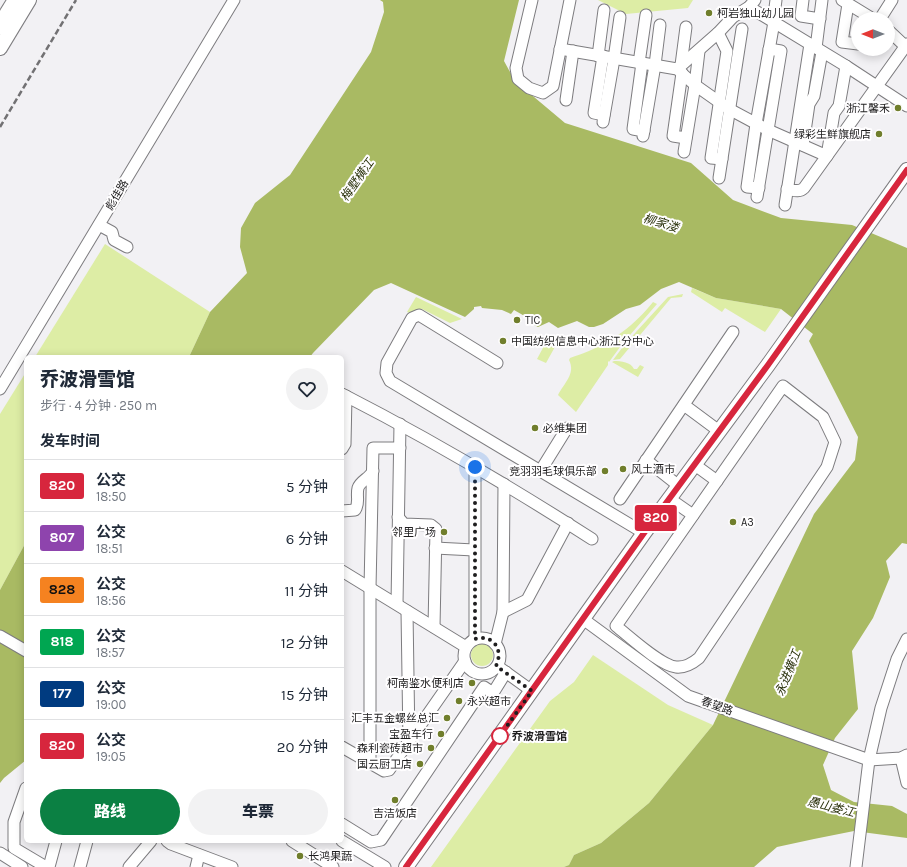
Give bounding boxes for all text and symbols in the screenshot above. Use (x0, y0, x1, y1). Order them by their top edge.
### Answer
place label: 柯岩独山幼儿园 (717, 7, 794, 20)
marker: 柯岩独山幼儿园 (704, 8, 714, 18)
north arrow (851, 12, 895, 56)
map controls (851, 12, 895, 56)
place label: 浙江馨禾 (846, 102, 890, 115)
marker: 浙江馨禾 (893, 103, 903, 113)
place label: 绿彩生鲜旗舰店 (794, 128, 871, 141)
marker: 绿彩生鲜旗舰店 (874, 129, 884, 139)
water label: 梅墅横江 (337, 155, 378, 204)
street label: 彪佳路 (103, 178, 131, 212)
water label: 柳家溇 (642, 211, 682, 236)
place label: TIC (525, 314, 541, 327)
marker: TIC (512, 315, 522, 325)
place label: 中国纺织信息中心浙江分中心 (511, 335, 654, 348)
marker: 中国纺织信息中心浙江分中心 (498, 336, 508, 346)
button: heart (286, 368, 328, 410)
text: 乔波滑雪馆 (40, 369, 135, 391)
text: 步行 · 4 分钟 · 250 m (40, 398, 157, 413)
place label: 必维集团 (543, 422, 587, 435)
marker: 必维集团 (530, 423, 540, 433)
text: 发车时间 (40, 432, 100, 450)
your location (465, 457, 485, 477)
place label: 风土酒市 (631, 463, 675, 476)
marker: 风土酒市 (618, 464, 628, 474)
place label: 竞羽羽毛球俱乐部 (509, 465, 597, 478)
marker: 竞羽羽毛球俱乐部 (600, 466, 610, 476)
text: 公交 (96, 471, 126, 489)
text: 820 (49, 477, 75, 494)
text: 5 分钟 (286, 478, 328, 496)
text: 18:50 (96, 489, 126, 504)
line badge: 820 (633, 505, 679, 531)
text: 820 (643, 509, 669, 526)
place label: A3 (741, 516, 754, 529)
marker: A3 (728, 517, 738, 527)
text: 公交 (96, 523, 126, 541)
place label: 邻里广场 (392, 526, 436, 539)
marker: 邻里广场 (439, 527, 449, 537)
text: 807 (50, 529, 74, 546)
text: 6 分钟 (286, 530, 328, 548)
text: 18:51 (96, 541, 123, 556)
text: 公交 (96, 575, 126, 593)
text: 828 (49, 581, 75, 598)
text: 11 分钟 (285, 582, 328, 600)
text: 18:56 (96, 593, 126, 608)
text: 公交 (96, 627, 126, 645)
text: 818 (50, 633, 74, 650)
text: 12 分钟 (281, 634, 328, 652)
text: 18:57 (96, 645, 125, 660)
water label: 永进横江 (773, 646, 804, 698)
place label: 柯南鉴水便利店 (387, 677, 464, 690)
marker: 柯南鉴水便利店 (467, 678, 477, 688)
text: 公交 (96, 679, 126, 697)
text: 177 (53, 685, 71, 702)
text: 15 分钟 (281, 686, 328, 704)
street label: 春望路 (699, 694, 735, 718)
place label: 永兴超市 (467, 695, 511, 708)
marker: 永兴超市 (454, 696, 464, 706)
text: 19:00 (96, 697, 126, 712)
place label: 汇丰五金螺丝总汇 (351, 712, 439, 725)
marker: 汇丰五金螺丝总汇 (442, 713, 452, 723)
marker: 乔波滑雪馆 (491, 727, 509, 745)
place label: 宝盈车行 (389, 728, 433, 741)
marker: 宝盈车行 (436, 729, 446, 739)
place label: 乔波滑雪馆 (511, 730, 567, 743)
text: 公交 (96, 731, 126, 749)
text: 820 (49, 737, 75, 754)
text: 20 分钟 (277, 738, 328, 756)
place label: 森利瓷砖超市 (357, 742, 423, 755)
marker: 森利瓷砖超市 (426, 743, 436, 753)
text: 19:05 (96, 749, 126, 764)
place label: 国云厨卫店 (357, 758, 412, 771)
marker: 国云厨卫店 (415, 759, 425, 769)
button: 路线 (40, 789, 180, 835)
button: 车票 (188, 789, 328, 835)
water label: 愚山娄江 (806, 794, 858, 820)
marker: 吉洁饭店 (390, 795, 400, 805)
place label: 吉洁饭店 (373, 807, 417, 820)
place label: 长鸿果蔬 (308, 850, 352, 863)
marker: 长鸿果蔬 (295, 851, 305, 861)

